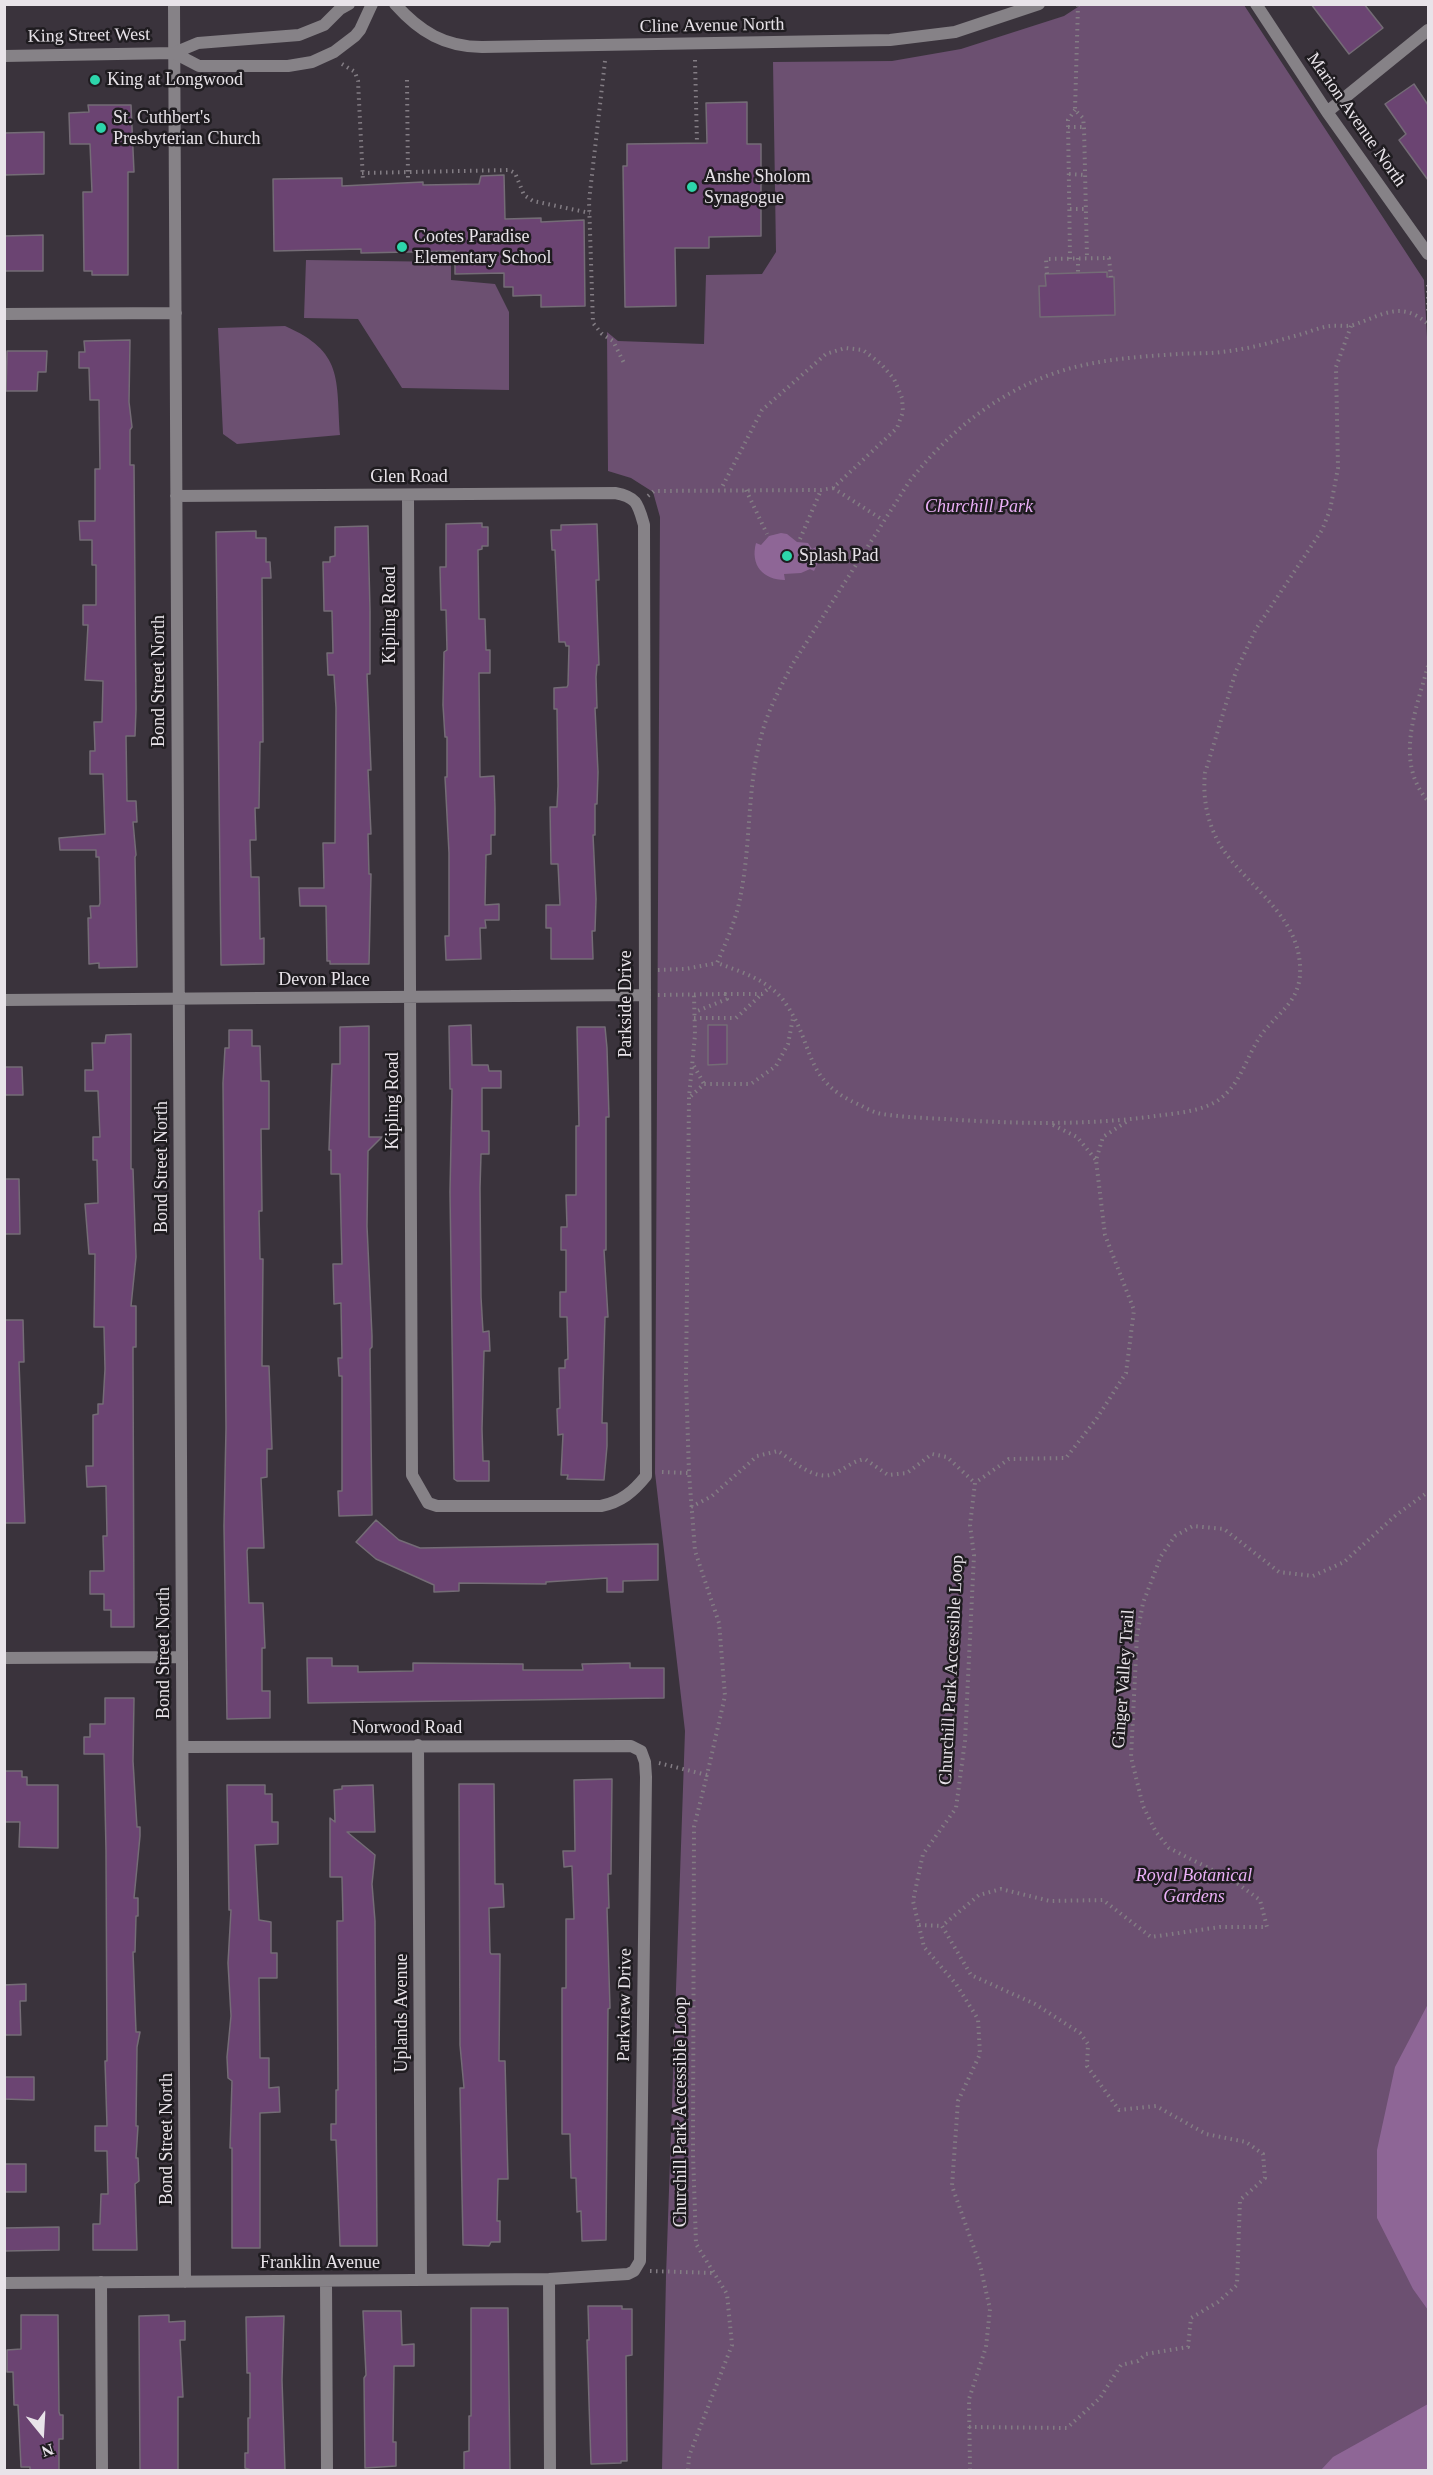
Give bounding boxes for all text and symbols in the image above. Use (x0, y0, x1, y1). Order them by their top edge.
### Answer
street label: Cline Avenue North (640, 14, 784, 38)
street label: King Street West (28, 24, 150, 48)
street label: Marion Avenue North (1302, 49, 1410, 191)
place label: King at Longwood (107, 69, 243, 91)
marker: King at Longwood (88, 73, 102, 87)
place label: St. Cuthbert's Presbyterian Church (113, 107, 260, 150)
marker: St. Cuthbert's Presbyterian Church (94, 121, 108, 135)
place label: Anshe Sholom Synagogue (704, 166, 811, 208)
marker: Anshe Sholom Synagogue (685, 180, 699, 194)
place label: Cootes Paradise Elementary School (414, 226, 551, 268)
marker: Cootes Paradise Elementary School (395, 240, 409, 254)
street label: Glen Road (370, 466, 448, 488)
park label: Churchill Park (925, 496, 1033, 518)
place label: Splash Pad (799, 545, 879, 567)
marker: Splash Pad (780, 549, 794, 563)
street label: Kipling Road (379, 566, 401, 664)
street label: Bond Street North (148, 615, 170, 747)
street label: Parkside Drive (615, 950, 637, 1058)
street label: Devon Place (278, 969, 370, 991)
street label: Kipling Road (382, 1052, 404, 1150)
street label: Bond Street North (151, 1101, 173, 1233)
street label: Churchill Park Accessible Loop (935, 1554, 969, 1786)
street label: Bond Street North (153, 1587, 175, 1719)
street label: Ginger Valley Trail (1108, 1609, 1140, 1749)
street label: Norwood Road (352, 1717, 462, 1739)
park label: Royal Botanical Gardens (1136, 1865, 1252, 1908)
street label: Parkview Drive (613, 1948, 637, 2062)
street label: Uplands Avenue (391, 1953, 413, 2073)
street label: Churchill Park Accessible Loop (670, 1997, 692, 2227)
street label: Bond Street North (156, 2073, 178, 2205)
street label: Franklin Avenue (260, 2252, 380, 2274)
north arrow (12, 2403, 72, 2463)
text: N (40, 2441, 56, 2460)

